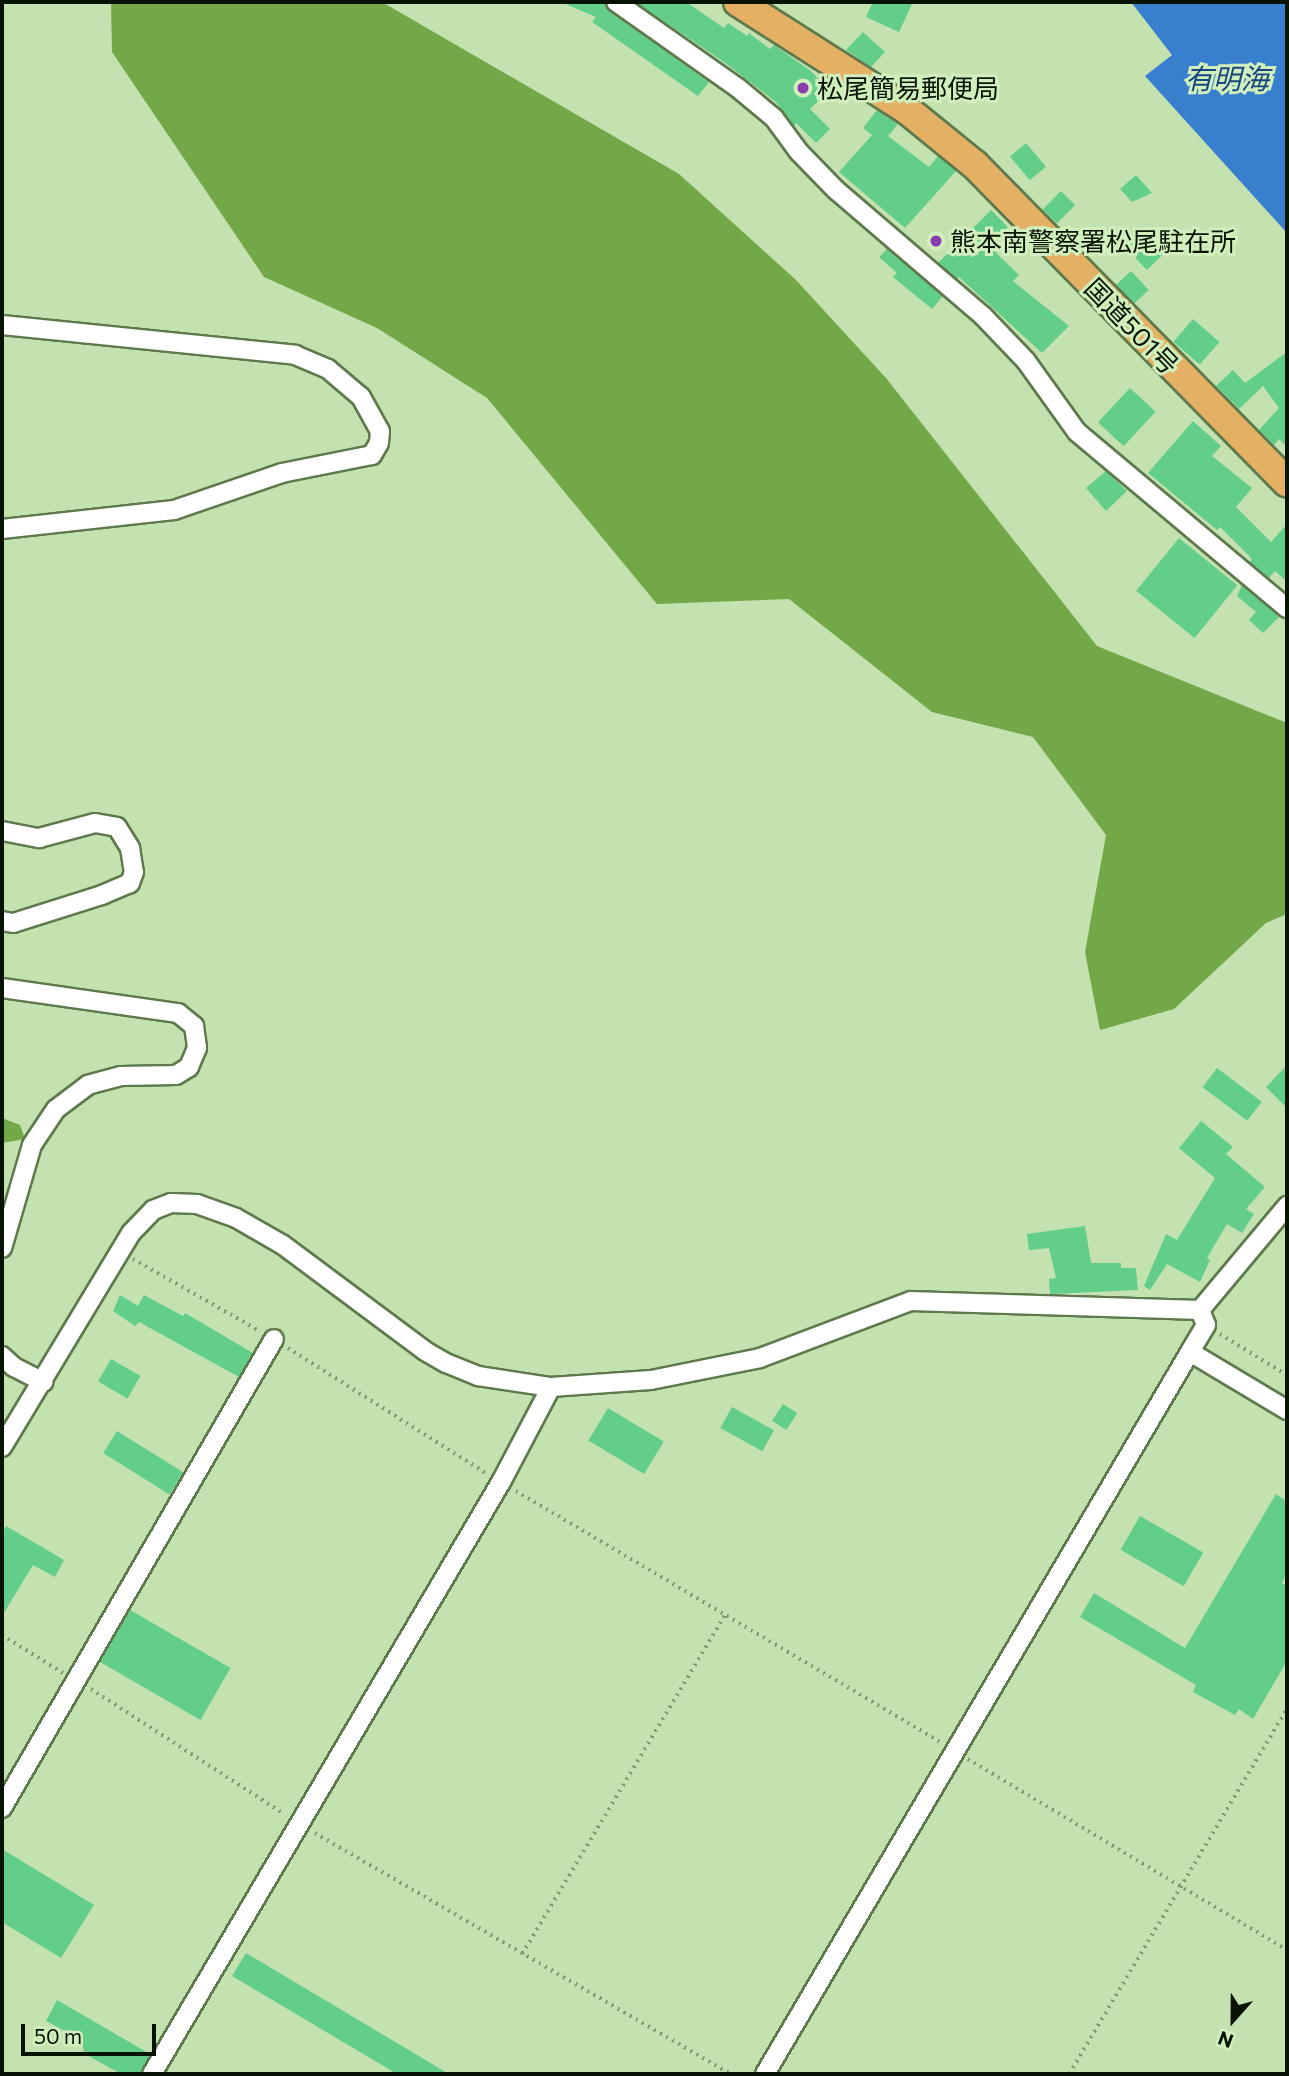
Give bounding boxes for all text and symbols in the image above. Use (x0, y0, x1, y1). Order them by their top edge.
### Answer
water label: 有明海 (1185, 61, 1269, 95)
place label: 松尾簡易郵便局 (817, 72, 999, 104)
marker: 松尾簡易郵便局 (795, 80, 811, 96)
place label: 熊本南警察署松尾駐在所 (950, 225, 1236, 257)
marker: 熊本南警察署松尾駐在所 (928, 233, 944, 249)
street label: 国道501号 (1079, 272, 1185, 380)
north arrow (1198, 1985, 1268, 2055)
scale bar (24, 2010, 159, 2054)
text: 50 m (34, 2023, 82, 2048)
text: N (1215, 2027, 1236, 2053)

